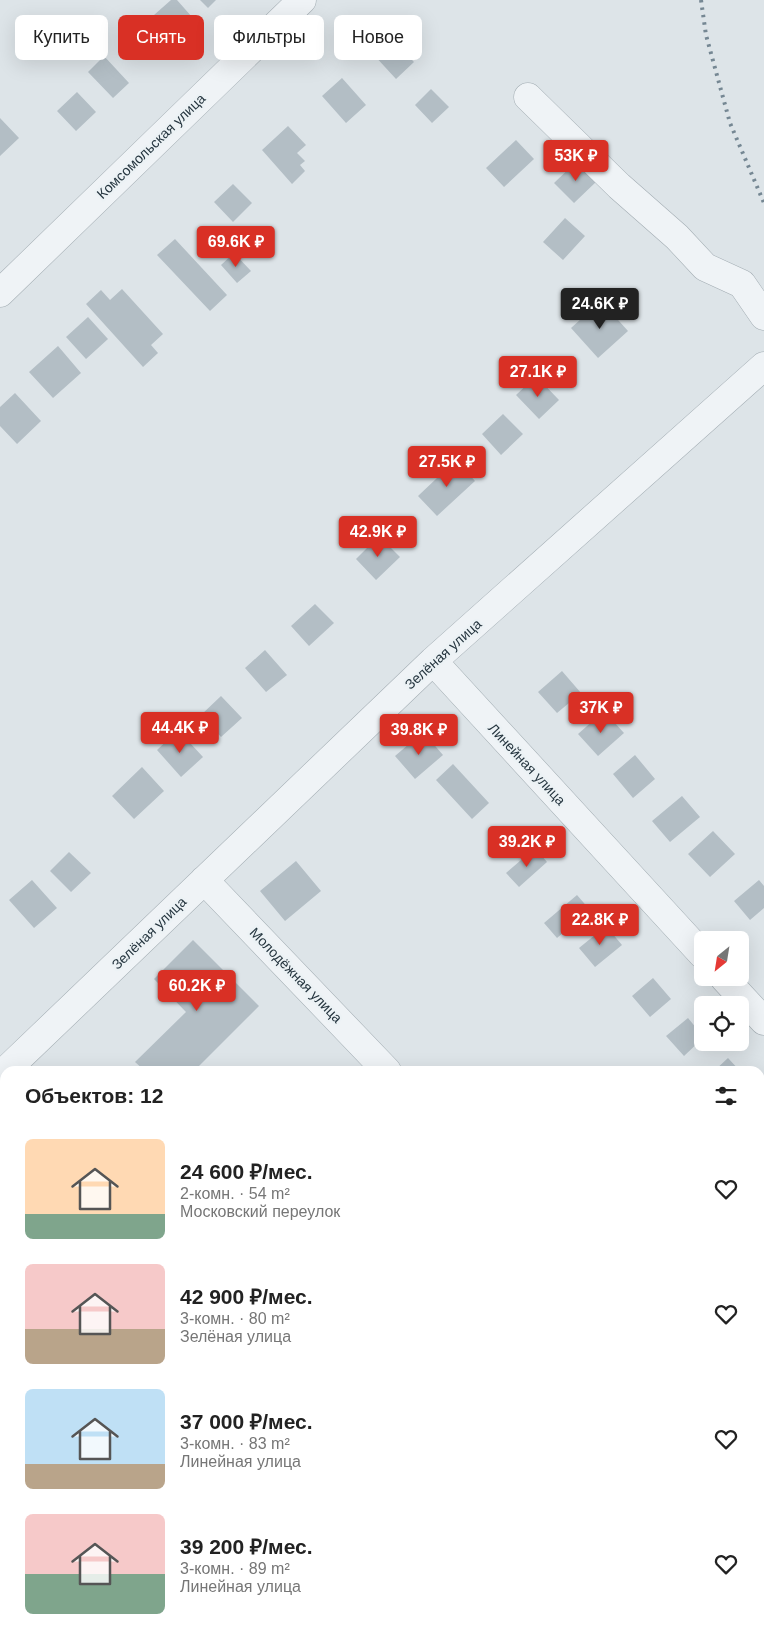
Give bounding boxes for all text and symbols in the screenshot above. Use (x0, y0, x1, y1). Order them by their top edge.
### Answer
chip: Купить (15, 15, 108, 60)
chip: Снять (118, 15, 204, 60)
chip: Фильтры (214, 15, 324, 60)
chip: Новое (334, 15, 422, 60)
street label: Комсомольская улица (94, 90, 209, 202)
pin: 53K ₽ (541, 140, 611, 182)
text: 53K ₽ (554, 147, 598, 164)
pin: 69.6K ₽ (190, 226, 282, 268)
text: 69.6K ₽ (208, 233, 264, 250)
pin: 24.6K ₽ (554, 288, 646, 330)
text: 24.6K ₽ (572, 295, 628, 312)
pin: 27.1K ₽ (492, 356, 584, 398)
text: 27.1K ₽ (510, 363, 566, 380)
pin: 27.5K ₽ (401, 446, 493, 488)
text: 27.5K ₽ (419, 453, 475, 470)
pin: 42.9K ₽ (332, 516, 424, 558)
text: 42.9K ₽ (350, 523, 406, 540)
street label: Зелёная улица (402, 615, 485, 692)
pin: 37K ₽ (566, 692, 636, 734)
text: 37K ₽ (579, 699, 623, 716)
pin: 44.4K ₽ (134, 712, 226, 754)
pin: 39.8K ₽ (373, 714, 465, 756)
text: 44.4K ₽ (152, 719, 208, 736)
street label: Линейная улица (485, 720, 569, 808)
text: 39.8K ₽ (391, 721, 447, 738)
pin: 39.2K ₽ (481, 826, 573, 868)
text: 39.2K ₽ (499, 833, 555, 850)
street label: Зелёная улица (108, 893, 190, 973)
pin: 22.8K ₽ (554, 904, 646, 946)
text: 22.8K ₽ (572, 911, 628, 928)
street label: Молодёжная улица (247, 924, 346, 1026)
north arrow (694, 931, 749, 986)
map controls (694, 931, 749, 1051)
pin: 60.2K ₽ (151, 970, 243, 1012)
text: 60.2K ₽ (169, 977, 225, 994)
button: locate (694, 996, 749, 1051)
icon: filters (712, 1082, 740, 1110)
text: Объектов: 12 (25, 1084, 163, 1107)
icon: home (65, 1159, 125, 1219)
text: 24 600 ₽/мес. (180, 1160, 313, 1183)
icon: heart (712, 1175, 740, 1203)
text: 2-комн. · 54 m² (180, 1185, 290, 1202)
text: Московский переулок (180, 1203, 340, 1220)
icon: home (65, 1284, 125, 1344)
text: 42 900 ₽/мес. (180, 1285, 313, 1308)
icon: heart (712, 1300, 740, 1328)
text: 3-комн. · 80 m² (180, 1310, 290, 1327)
text: Зелёная улица (180, 1328, 291, 1345)
icon: home (65, 1409, 125, 1469)
text: 37 000 ₽/мес. (180, 1410, 313, 1433)
icon: heart (712, 1425, 740, 1453)
text: 3-комн. · 83 m² (180, 1435, 290, 1452)
text: Линейная улица (180, 1453, 301, 1470)
icon: home (65, 1534, 125, 1594)
text: 39 200 ₽/мес. (180, 1535, 313, 1558)
icon: heart (712, 1550, 740, 1578)
text: 3-комн. · 89 m² (180, 1560, 290, 1577)
text: Линейная улица (180, 1578, 301, 1595)

